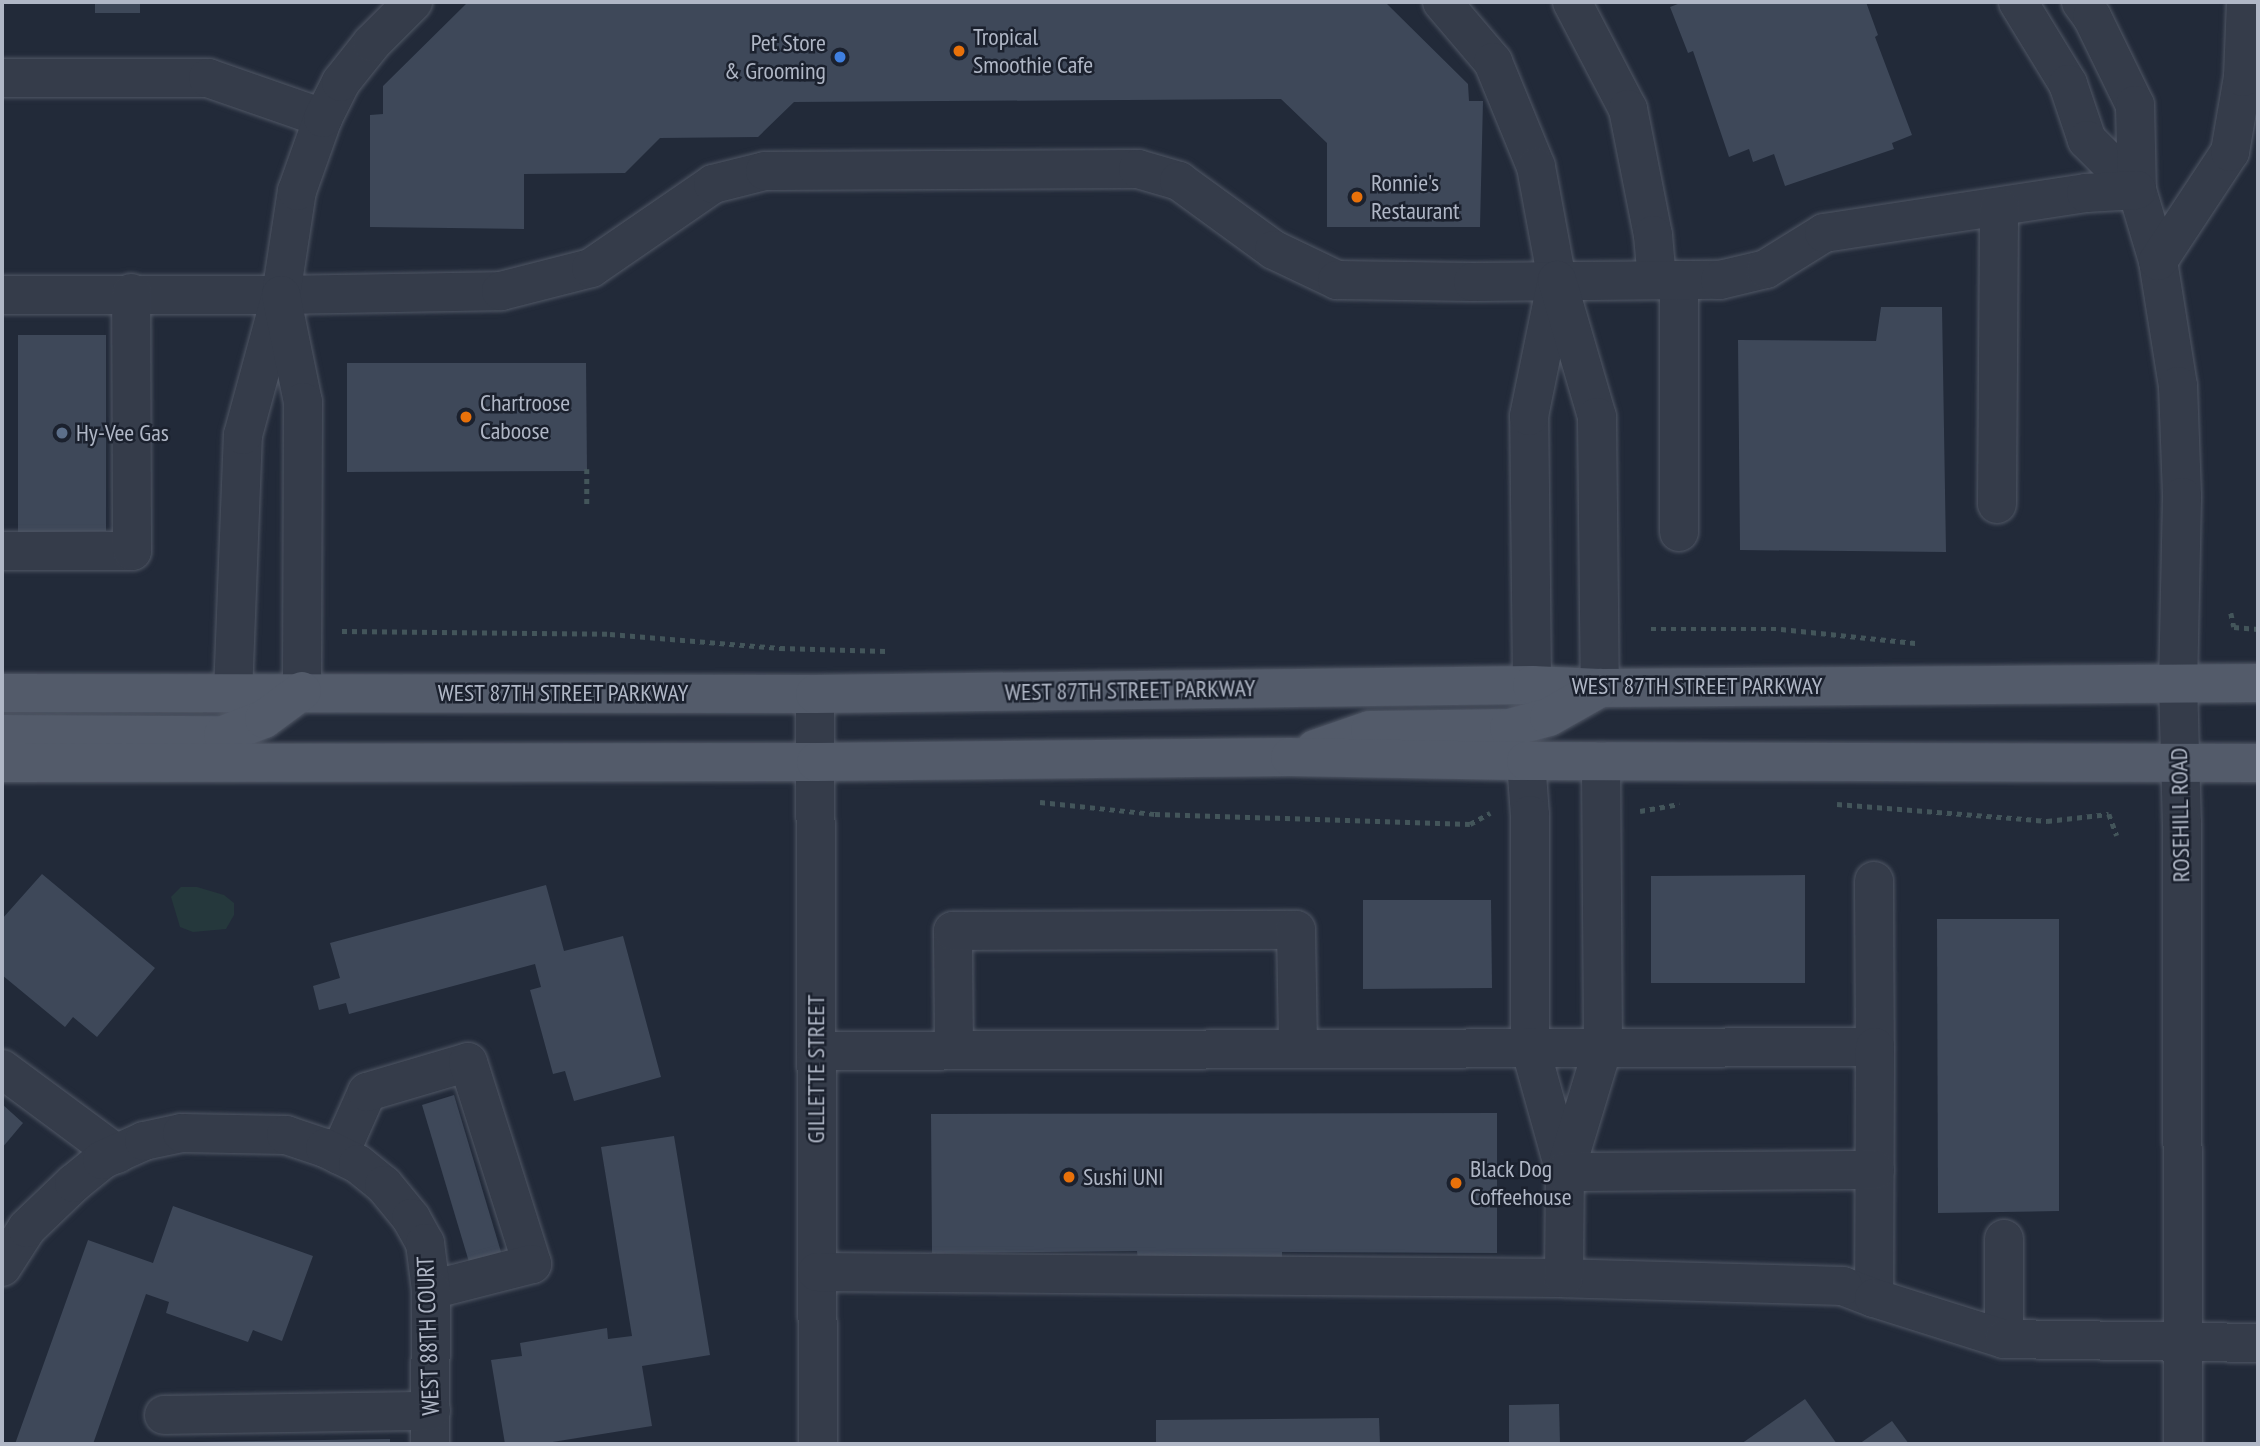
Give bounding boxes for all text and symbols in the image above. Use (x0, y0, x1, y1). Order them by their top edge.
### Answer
place label: Tropical Smoothie Cafe (973, 23, 1093, 79)
place label: Pet Store & Grooming (724, 29, 826, 85)
marker: Tropical Smoothie Cafe (951, 43, 967, 59)
marker: Pet Store & Grooming (832, 49, 848, 65)
place label: Ronnie's Restaurant (1371, 169, 1460, 225)
marker: Ronnie's Restaurant (1349, 189, 1365, 205)
place label: Chartroose Caboose (480, 389, 570, 445)
marker: Chartroose Caboose (458, 409, 474, 425)
place label: Hy-Vee Gas (76, 419, 169, 447)
marker: Hy-Vee Gas (54, 425, 70, 441)
street label: WEST 87TH STREET PARKWAY (1571, 672, 1823, 700)
street label: WEST 87TH STREET PARKWAY (1004, 673, 1256, 707)
street label: WEST 87TH STREET PARKWAY (437, 679, 689, 707)
street label: ROSEHILL ROAD (2164, 747, 2196, 883)
street label: GILLETTE STREET (802, 995, 830, 1143)
place label: Black Dog Coffeehouse (1470, 1155, 1572, 1211)
place label: Sushi UNI (1083, 1163, 1164, 1191)
marker: Sushi UNI (1061, 1169, 1077, 1185)
marker: Black Dog Coffeehouse (1448, 1175, 1464, 1191)
street label: WEST 88TH COURT (411, 1256, 445, 1416)

